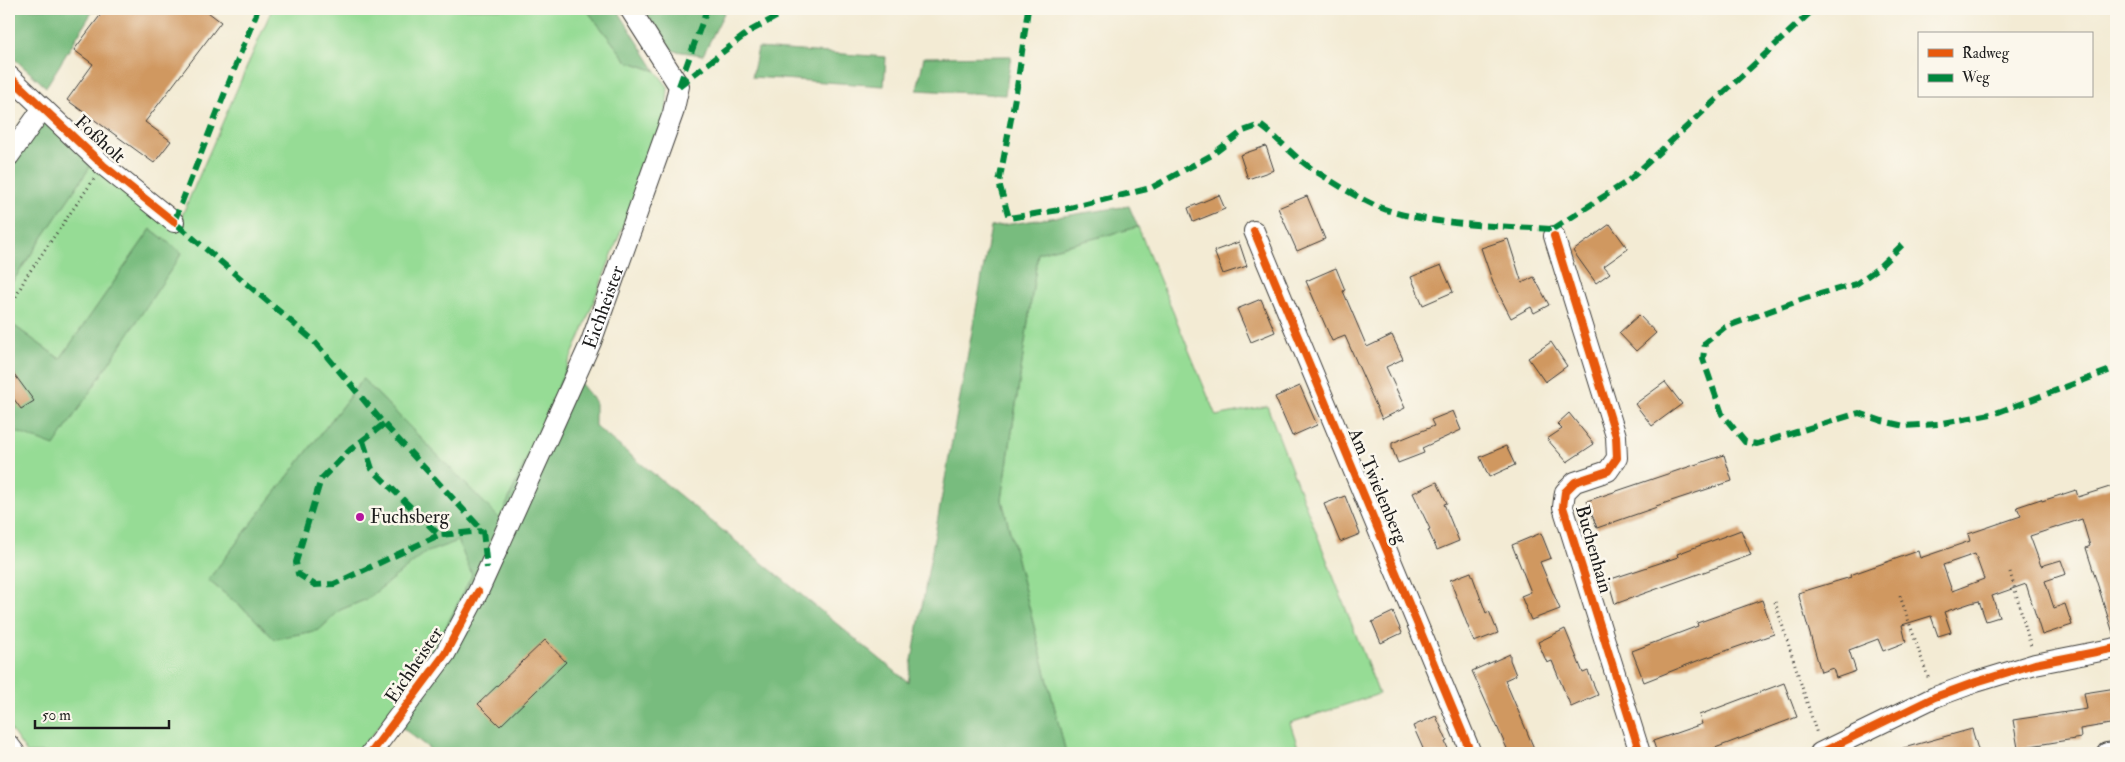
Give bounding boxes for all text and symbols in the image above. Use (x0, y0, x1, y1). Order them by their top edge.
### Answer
legend (1918, 32, 2092, 98)
text: Radweg (1962, 44, 2010, 63)
text: Weg (1961, 68, 1990, 87)
street label: Foßholt (69, 110, 131, 168)
street label: Eichheister (577, 262, 629, 352)
street label: Am Twielenberg (1342, 424, 1413, 548)
street label: Buchenhain (1570, 502, 1618, 596)
place label: Fuchsberg (370, 505, 450, 529)
marker: Fuchsberg (354, 511, 366, 523)
street label: Eichheister (380, 622, 448, 708)
scale bar (35, 697, 169, 729)
text: 50 m (42, 706, 71, 725)

